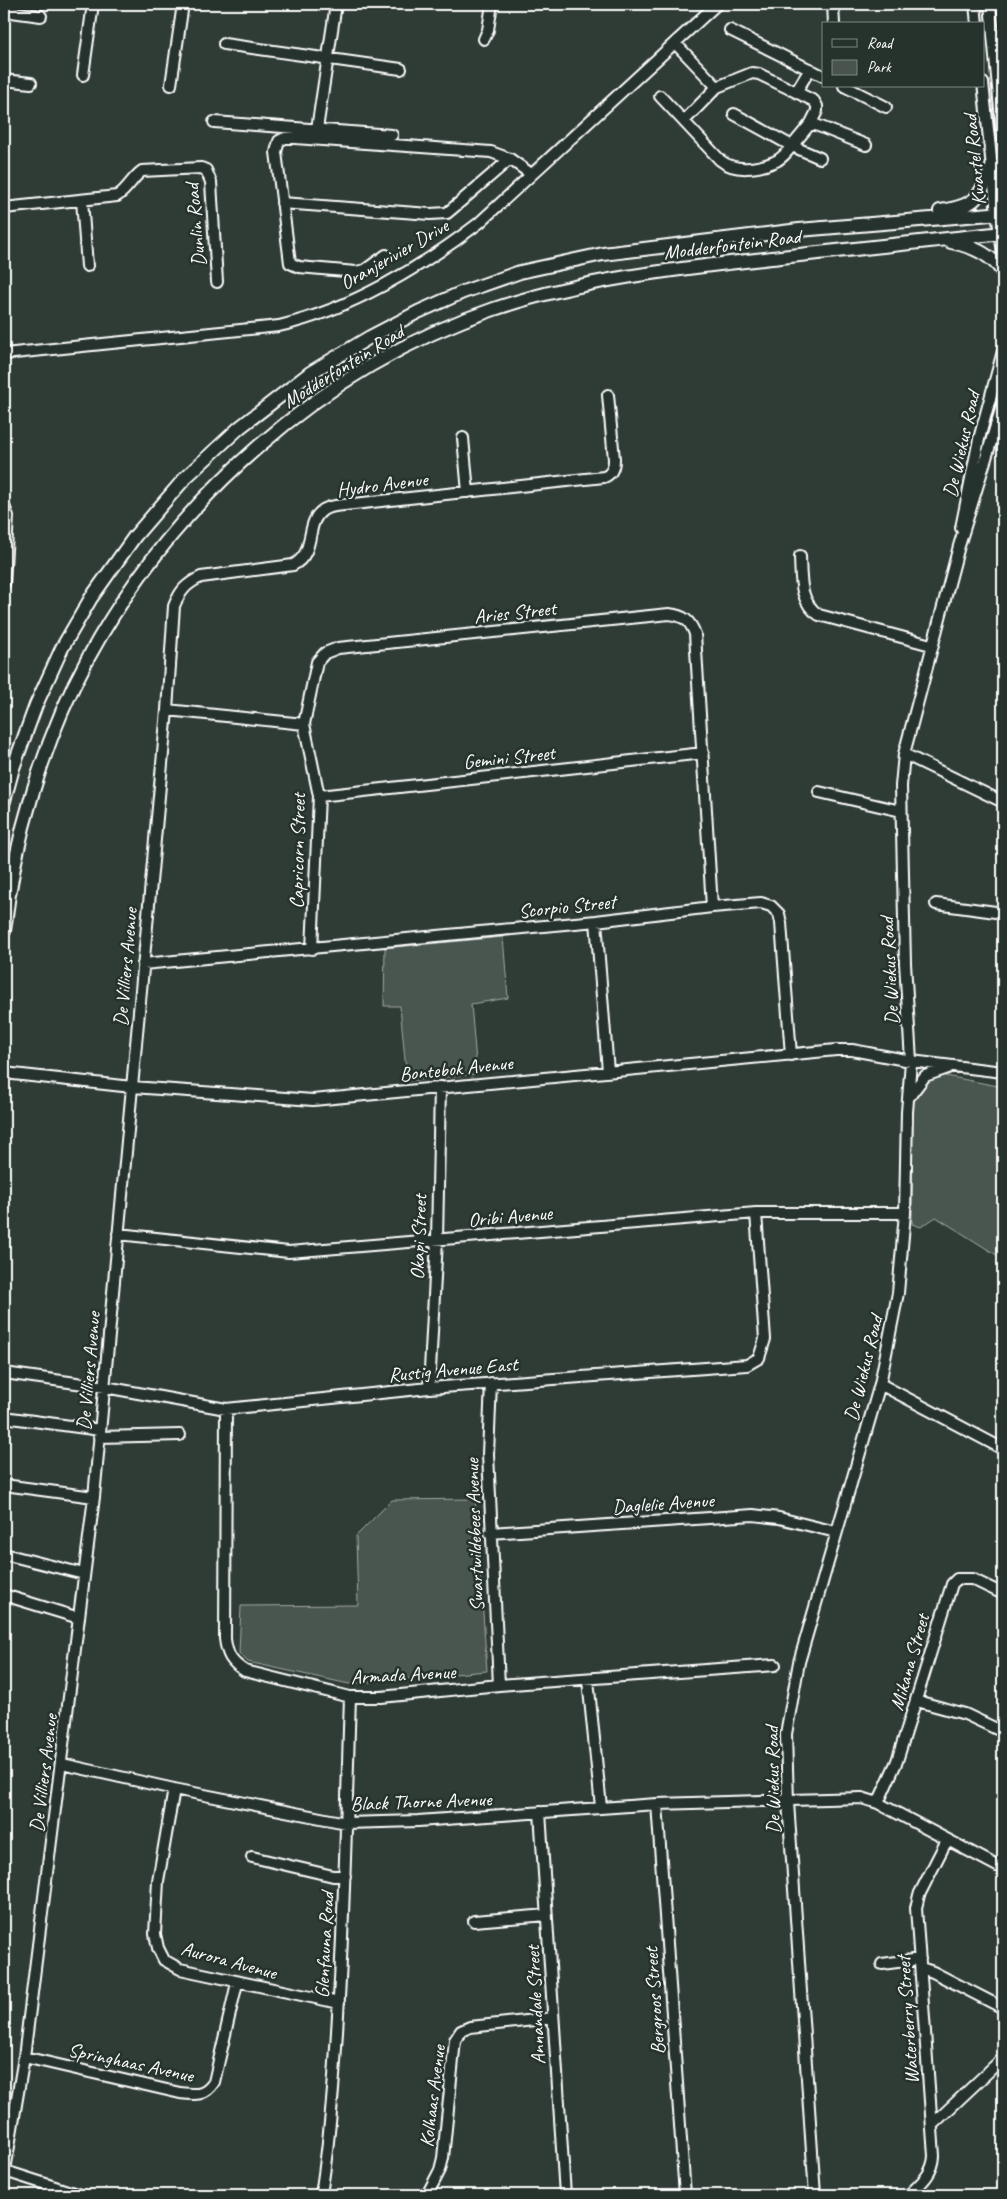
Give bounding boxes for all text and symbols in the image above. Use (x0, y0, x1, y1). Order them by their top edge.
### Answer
legend (822, 22, 984, 88)
text: Road (867, 34, 894, 53)
text: Park (867, 58, 892, 77)
street label: Kwartel Road (957, 110, 992, 206)
street label: Dunlin Road (179, 179, 212, 267)
street label: Oranjerivier Drive (336, 213, 454, 296)
street label: Modderfontein Road (662, 223, 805, 265)
street label: Modderfontein Road (278, 318, 411, 414)
street label: De Wiekus Road (937, 386, 987, 500)
street label: Hydro Avenue (335, 466, 430, 502)
street label: Aries Street (473, 596, 560, 629)
street label: Gemini Street (462, 740, 558, 775)
street label: Capricorn Street (284, 791, 311, 909)
street label: Scorpio Street (517, 889, 620, 924)
street label: De Villiers Avenue (108, 905, 143, 1027)
street label: De Wiekus Road (874, 913, 905, 1026)
street label: Bontebok Avenue (398, 1050, 515, 1087)
street label: Okapi Street (405, 1192, 433, 1280)
street label: Oribi Avenue (467, 1200, 555, 1233)
street label: De Villiers Avenue (71, 1309, 106, 1431)
street label: De Wiekus Road (838, 1310, 889, 1424)
street label: Rustig Avenue East (387, 1351, 521, 1388)
street label: Swartwildebees Avenue (459, 1457, 490, 1612)
street label: Daglelie Avenue (611, 1487, 716, 1520)
street label: Mikana Street (884, 1609, 936, 1713)
street label: Armada Avenue (350, 1659, 457, 1690)
street label: De Villiers Avenue (24, 1711, 63, 1833)
street label: De Wiekus Road (759, 1723, 786, 1834)
street label: Black Thorne Avenue (350, 1786, 493, 1816)
street label: Glenfauna Road (309, 1888, 340, 1999)
street label: Aurora Avenue (178, 1936, 281, 1986)
street label: Annandale Street (520, 1942, 551, 2065)
street label: Bergroos Street (638, 1944, 671, 2055)
street label: Waterberry Street (890, 1952, 924, 2085)
street label: Springhaas Avenue (66, 2037, 197, 2088)
street label: Kolhaas Avenue (414, 2042, 451, 2148)

